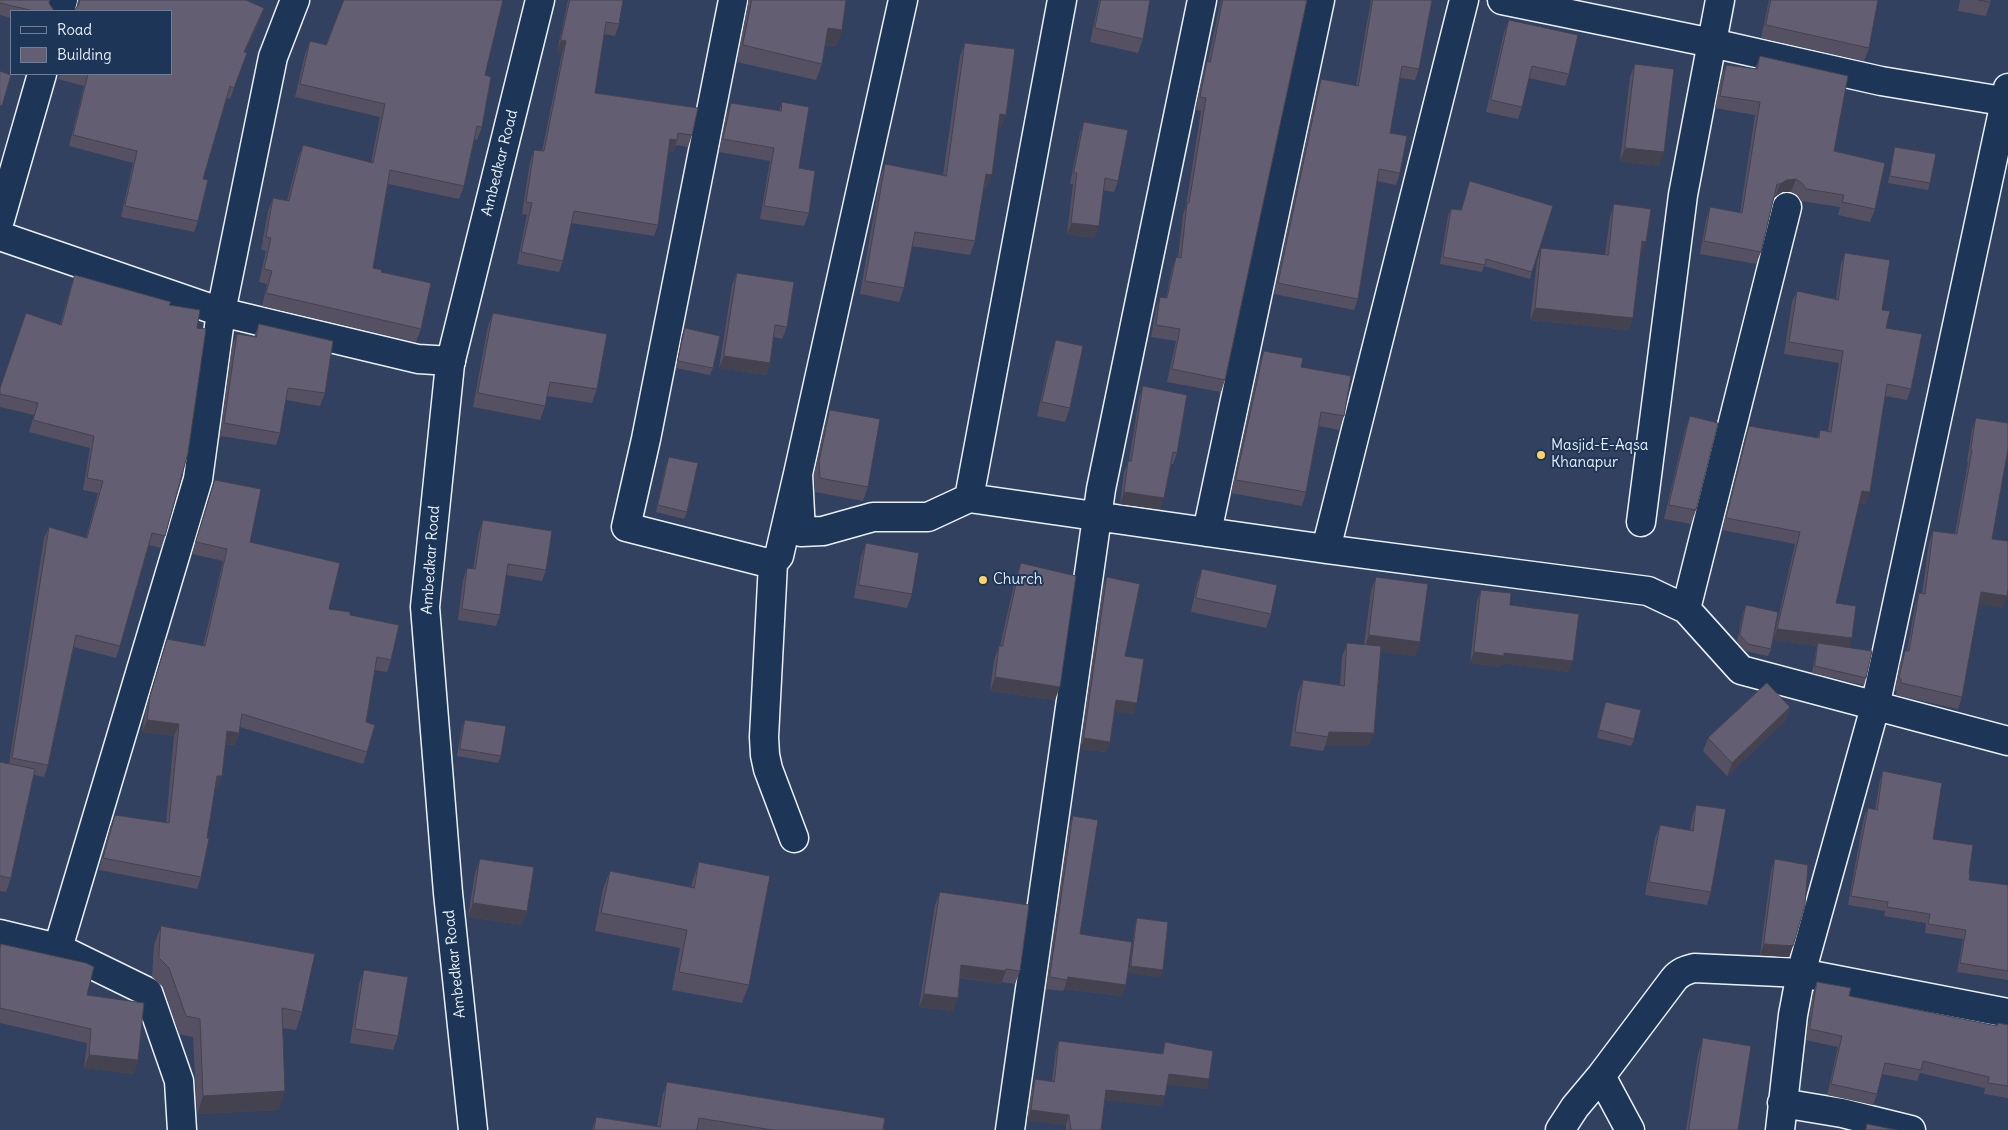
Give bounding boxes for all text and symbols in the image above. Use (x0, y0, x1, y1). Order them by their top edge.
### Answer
legend (10, 10, 172, 75)
text: Road (57, 20, 92, 39)
text: Building (57, 45, 112, 64)
street label: Ambedkar Road (478, 108, 522, 218)
place label: Masjid-E-Aqsa Khanapur (1551, 437, 1648, 472)
marker: Masjid-E-Aqsa Khanapur (1535, 449, 1547, 461)
street label: Ambedkar Road (418, 505, 444, 615)
place label: Church (993, 571, 1042, 589)
marker: Church (977, 574, 989, 586)
street label: Ambedkar Road (440, 909, 470, 1019)

